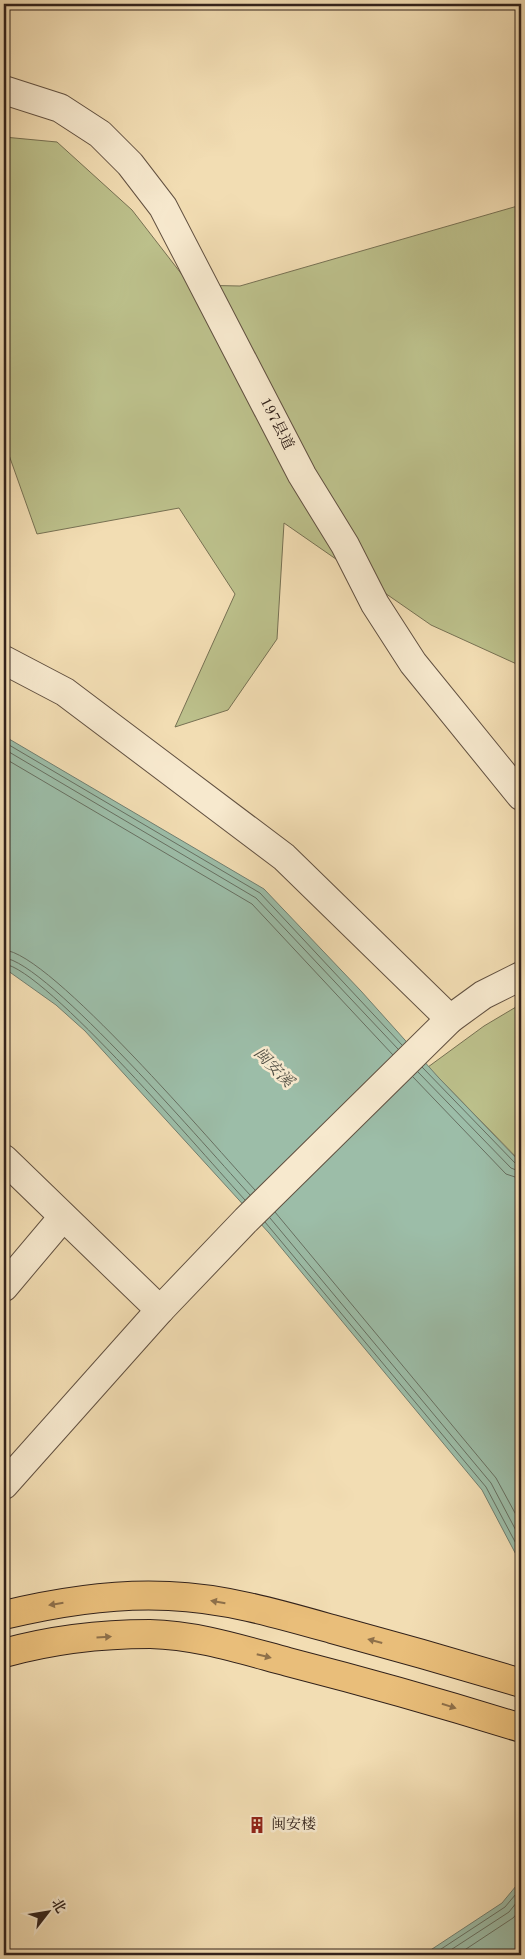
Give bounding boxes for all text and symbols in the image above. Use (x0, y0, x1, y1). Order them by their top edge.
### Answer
street label: 197县道 (257, 395, 297, 452)
water label: 闽安溪 (250, 1044, 298, 1092)
one-way arrow (209, 1597, 225, 1605)
one-way arrow (48, 1600, 64, 1608)
one-way arrow (96, 1632, 112, 1640)
one-way arrow (368, 1637, 383, 1645)
one-way arrow (256, 1652, 271, 1660)
one-way arrow (442, 1702, 457, 1710)
building icon: 闽安楼 (247, 1815, 267, 1835)
place label: 闽安楼 (271, 1816, 316, 1833)
north arrow (22, 1886, 72, 1936)
text: 北 (49, 1896, 69, 1915)

